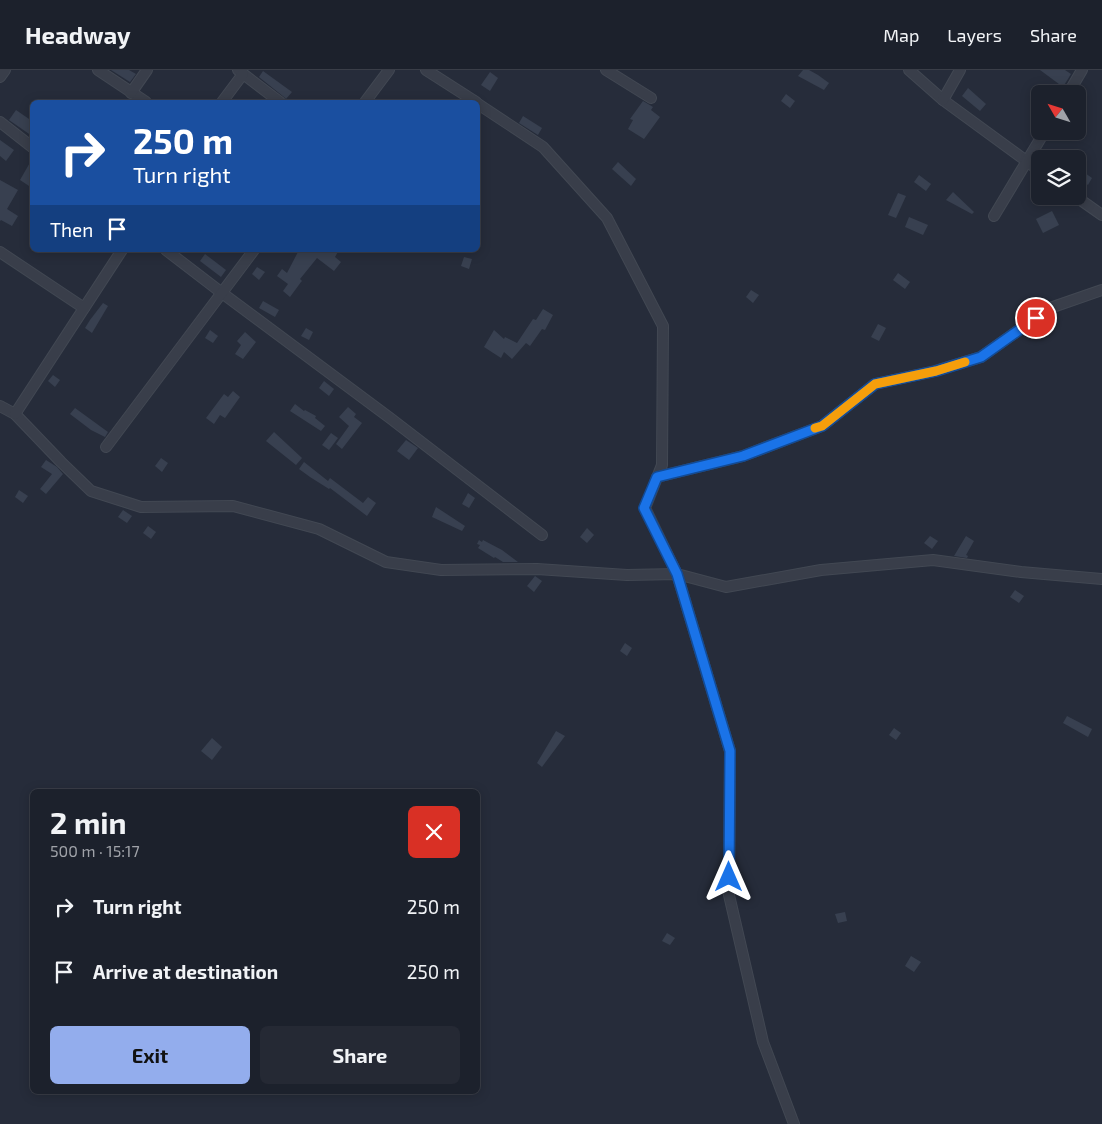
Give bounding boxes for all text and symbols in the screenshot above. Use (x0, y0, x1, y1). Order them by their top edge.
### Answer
text: Headway (25, 20, 131, 49)
text: Map (883, 24, 919, 46)
text: Layers (947, 24, 1002, 46)
text: Share (1030, 24, 1077, 46)
north arrow (1031, 85, 1086, 140)
map controls (1031, 85, 1086, 205)
text: 250 m (133, 119, 233, 161)
icon: right (50, 120, 115, 185)
button: layers (1031, 150, 1086, 205)
text: Turn right (133, 161, 231, 187)
icon: arrive (103, 215, 131, 243)
text: Then (50, 218, 93, 241)
pin (1015, 297, 1057, 339)
icon: arrive (1022, 304, 1050, 332)
text: 2 min (50, 804, 127, 840)
button: close (408, 806, 460, 858)
text: 500 m · 15:17 (50, 841, 140, 860)
position arrow (702, 850, 754, 902)
icon: right (50, 893, 78, 921)
text: Turn right (93, 895, 181, 918)
text: 250 m (407, 895, 460, 918)
icon: arrive (50, 958, 78, 986)
text: Arrive at destination (93, 960, 278, 983)
text: 250 m (407, 960, 460, 983)
button: Exit (50, 1026, 250, 1084)
button: Share (260, 1026, 460, 1084)

